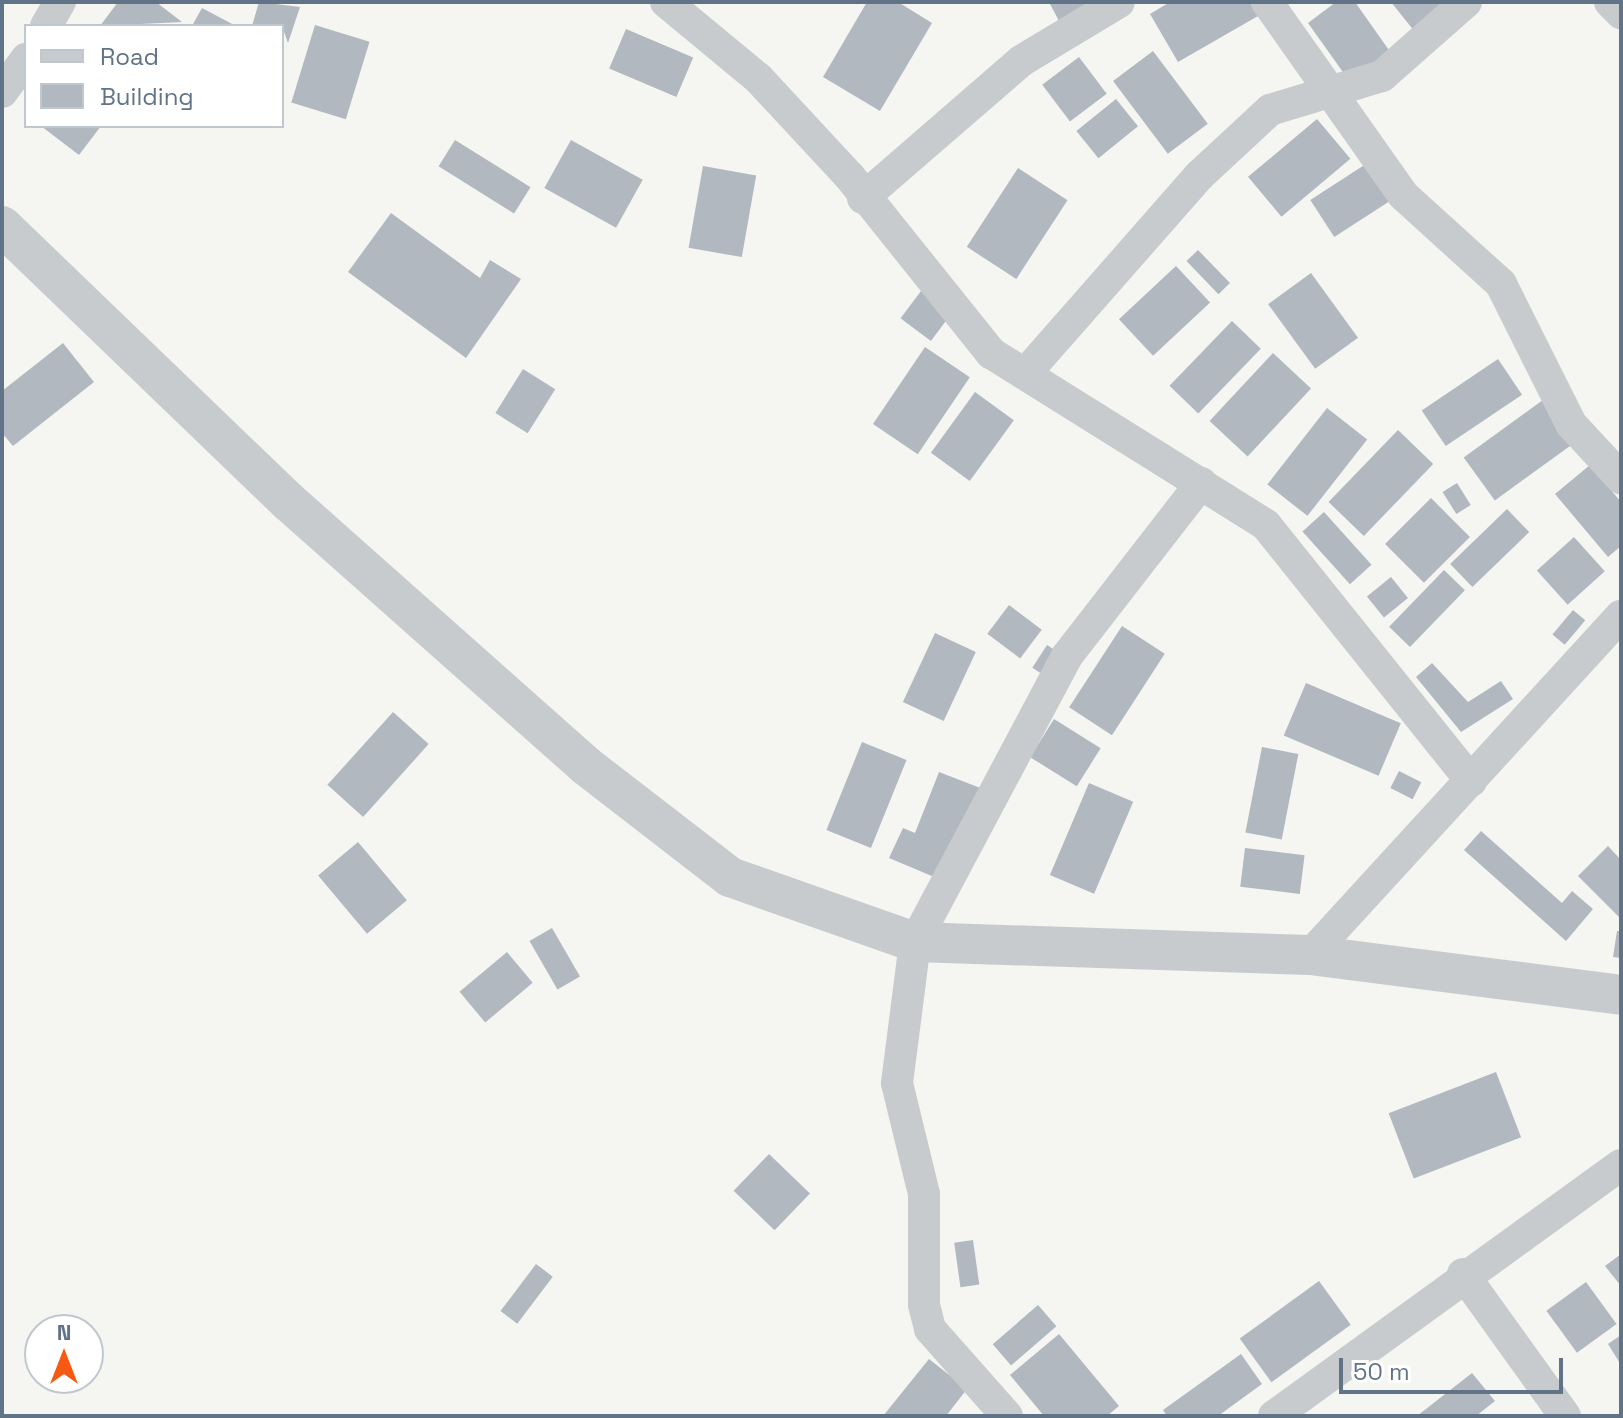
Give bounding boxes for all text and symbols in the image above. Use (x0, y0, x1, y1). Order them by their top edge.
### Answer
legend (24, 24, 284, 128)
text: Road (100, 41, 159, 72)
text: Building (100, 81, 194, 112)
north arrow (24, 1314, 104, 1394)
text: N (57, 1318, 71, 1346)
scale bar (1343, 1342, 1567, 1392)
text: 50 m (1353, 1356, 1410, 1387)

